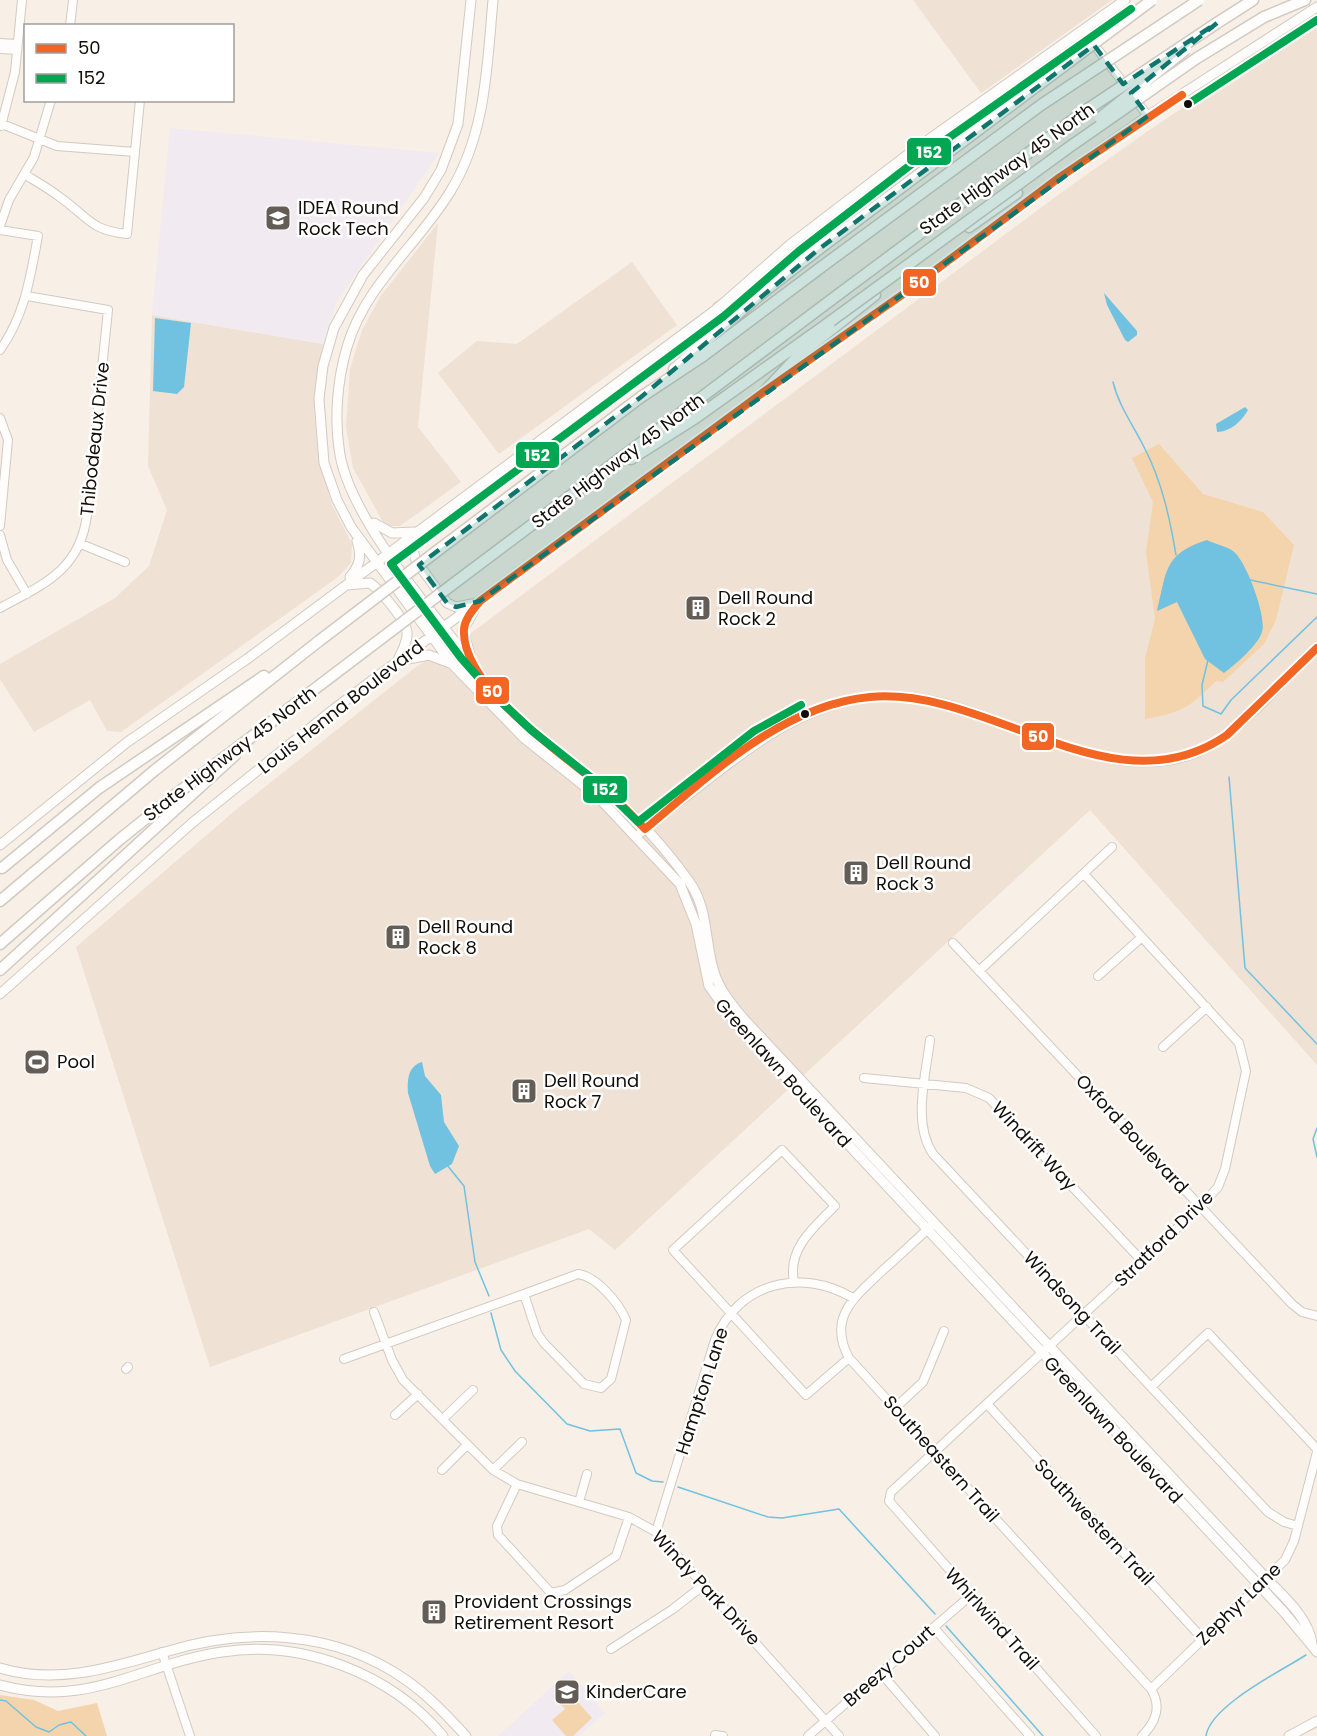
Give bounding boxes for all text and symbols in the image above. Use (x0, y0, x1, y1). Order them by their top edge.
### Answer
legend (24, 24, 234, 102)
text: 50 (78, 35, 101, 60)
text: 152 (78, 65, 105, 90)
street label: State Highway 45 North (914, 97, 1099, 241)
unlabelled marker (1182, 98, 1194, 110)
line badge: 152 (906, 137, 952, 166)
text: 152 (916, 141, 942, 164)
place label: IDEA Round Rock Tech (298, 195, 399, 241)
school or university icon: IDEA Round Rock Tech (263, 203, 293, 233)
line badge: 50 (902, 268, 937, 297)
text: 50 (909, 271, 929, 294)
street label: Thibodeaux Drive (74, 361, 115, 517)
street label: State Highway 45 North (526, 387, 709, 534)
line badge: 152 (515, 441, 560, 469)
text: 152 (524, 444, 550, 467)
place label: Dell Round Rock 2 (718, 585, 813, 631)
building icon: Dell Round Rock 2 (683, 593, 713, 623)
street label: Louis Henna Boulevard (253, 634, 429, 779)
line badge: 50 (475, 676, 510, 705)
street label: State Highway 45 North (138, 680, 321, 827)
text: 50 (482, 680, 502, 703)
unlabelled marker (799, 708, 811, 720)
line badge: 50 (1021, 722, 1055, 751)
text: 50 (1028, 725, 1048, 748)
line badge: 152 (582, 775, 628, 804)
text: 152 (592, 778, 618, 801)
place label: Dell Round Rock 3 (876, 850, 971, 896)
building icon: Dell Round Rock 3 (841, 858, 871, 888)
place label: Dell Round Rock 8 (418, 914, 513, 960)
building icon: Dell Round Rock 8 (383, 922, 413, 952)
street label: Greenlawn Boulevard (709, 993, 857, 1153)
sports icon: Pool (22, 1047, 52, 1077)
place label: Pool (57, 1049, 95, 1074)
place label: Dell Round Rock 7 (544, 1068, 639, 1114)
street label: Oxford Boulevard (1070, 1069, 1194, 1199)
building icon: Dell Round Rock 7 (509, 1076, 539, 1106)
street label: Windrift Way (986, 1095, 1082, 1196)
street label: Stratford Drive (1109, 1185, 1219, 1292)
street label: Windsong Trail (1018, 1246, 1127, 1360)
street label: Hampton Lane (669, 1324, 734, 1458)
street label: Greenlawn Boulevard (1038, 1351, 1188, 1509)
street label: Southeastern Trail (878, 1390, 1005, 1527)
street label: Southwestern Trail (1029, 1453, 1160, 1591)
street label: Windy Park Drive (646, 1525, 766, 1651)
street label: Zephyr Lane (1191, 1557, 1286, 1650)
street label: Whirlwind Trail (940, 1562, 1045, 1675)
place label: Provident Crossings Retirement Resort (454, 1589, 632, 1635)
building icon: Provident Crossings Retirement Resort (419, 1597, 449, 1627)
street label: Breezy Court (838, 1619, 940, 1712)
school or university icon: KinderCare (552, 1677, 582, 1707)
place label: KinderCare (586, 1679, 687, 1704)

